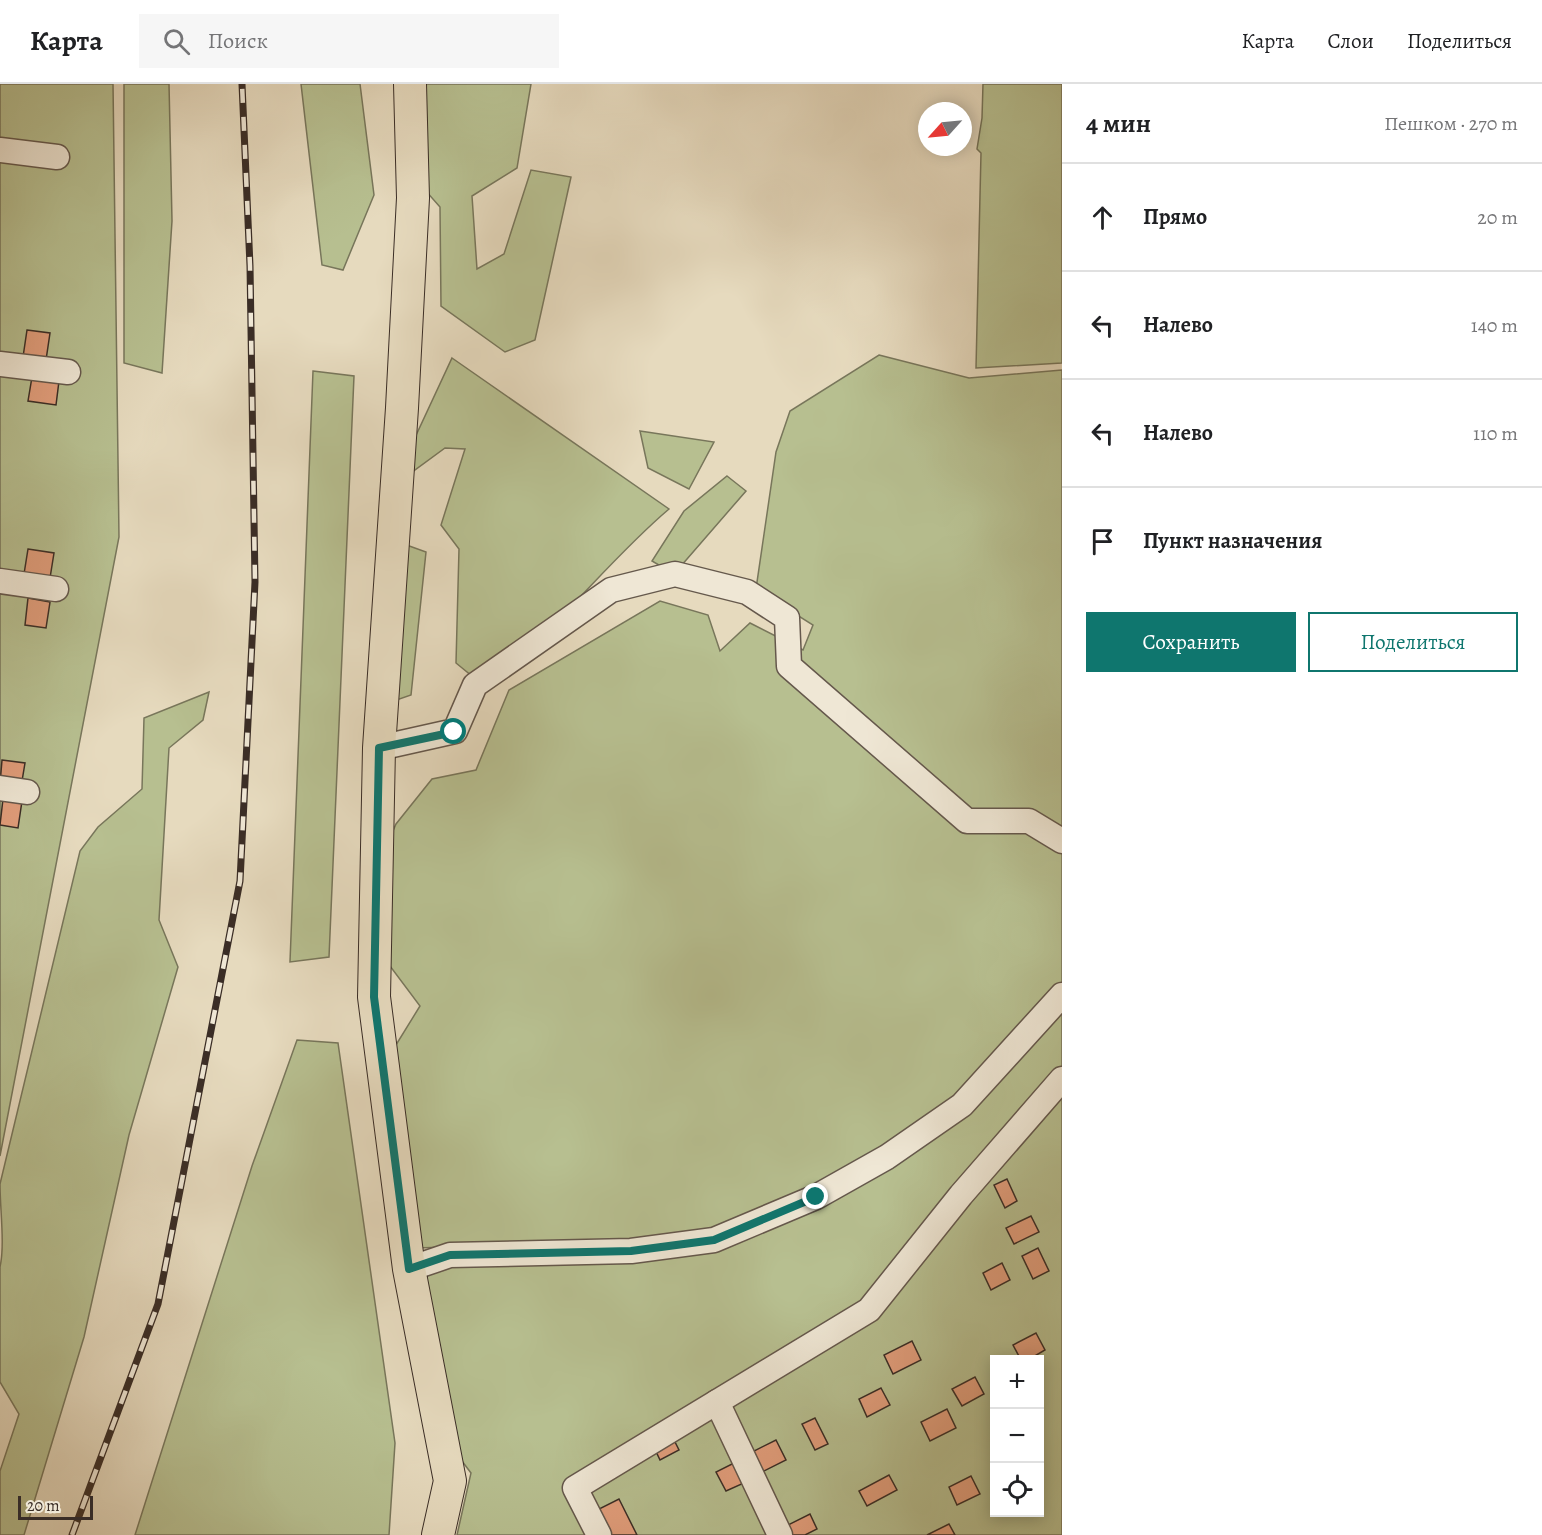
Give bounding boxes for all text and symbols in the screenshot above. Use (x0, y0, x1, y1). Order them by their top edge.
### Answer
search box (139, 14, 559, 68)
text: Карта (30, 22, 103, 60)
icon: search (160, 25, 193, 58)
text: Поиск (208, 26, 268, 56)
text: Карта (1241, 27, 1294, 55)
text: Слои (1327, 27, 1374, 55)
text: Поделиться (1407, 27, 1512, 55)
north arrow (918, 102, 972, 156)
text: 4 мин (1086, 106, 1151, 141)
text: Пешком · 270 m (1384, 110, 1518, 137)
icon: ahead (1086, 201, 1119, 234)
text: Прямо (1143, 202, 1207, 232)
text: 20 m (1477, 204, 1518, 231)
icon: left (1086, 309, 1119, 342)
text: Налево (1143, 310, 1213, 340)
text: 140 m (1471, 312, 1518, 339)
icon: left (1086, 417, 1119, 450)
text: Налево (1143, 418, 1213, 448)
text: 110 m (1473, 420, 1518, 447)
icon: arrive (1086, 525, 1119, 558)
text: Пункт назначения (1143, 526, 1322, 556)
button: Сохранить (1086, 612, 1296, 672)
button: Поделиться (1308, 612, 1518, 672)
route start (440, 718, 466, 744)
route end (802, 1183, 828, 1209)
map controls (990, 1355, 1044, 1517)
button: + (990, 1355, 1044, 1409)
button: − (990, 1409, 1044, 1463)
button: locate (990, 1463, 1044, 1517)
scale bar (18, 1493, 93, 1520)
text: 20 m (27, 1495, 60, 1517)

